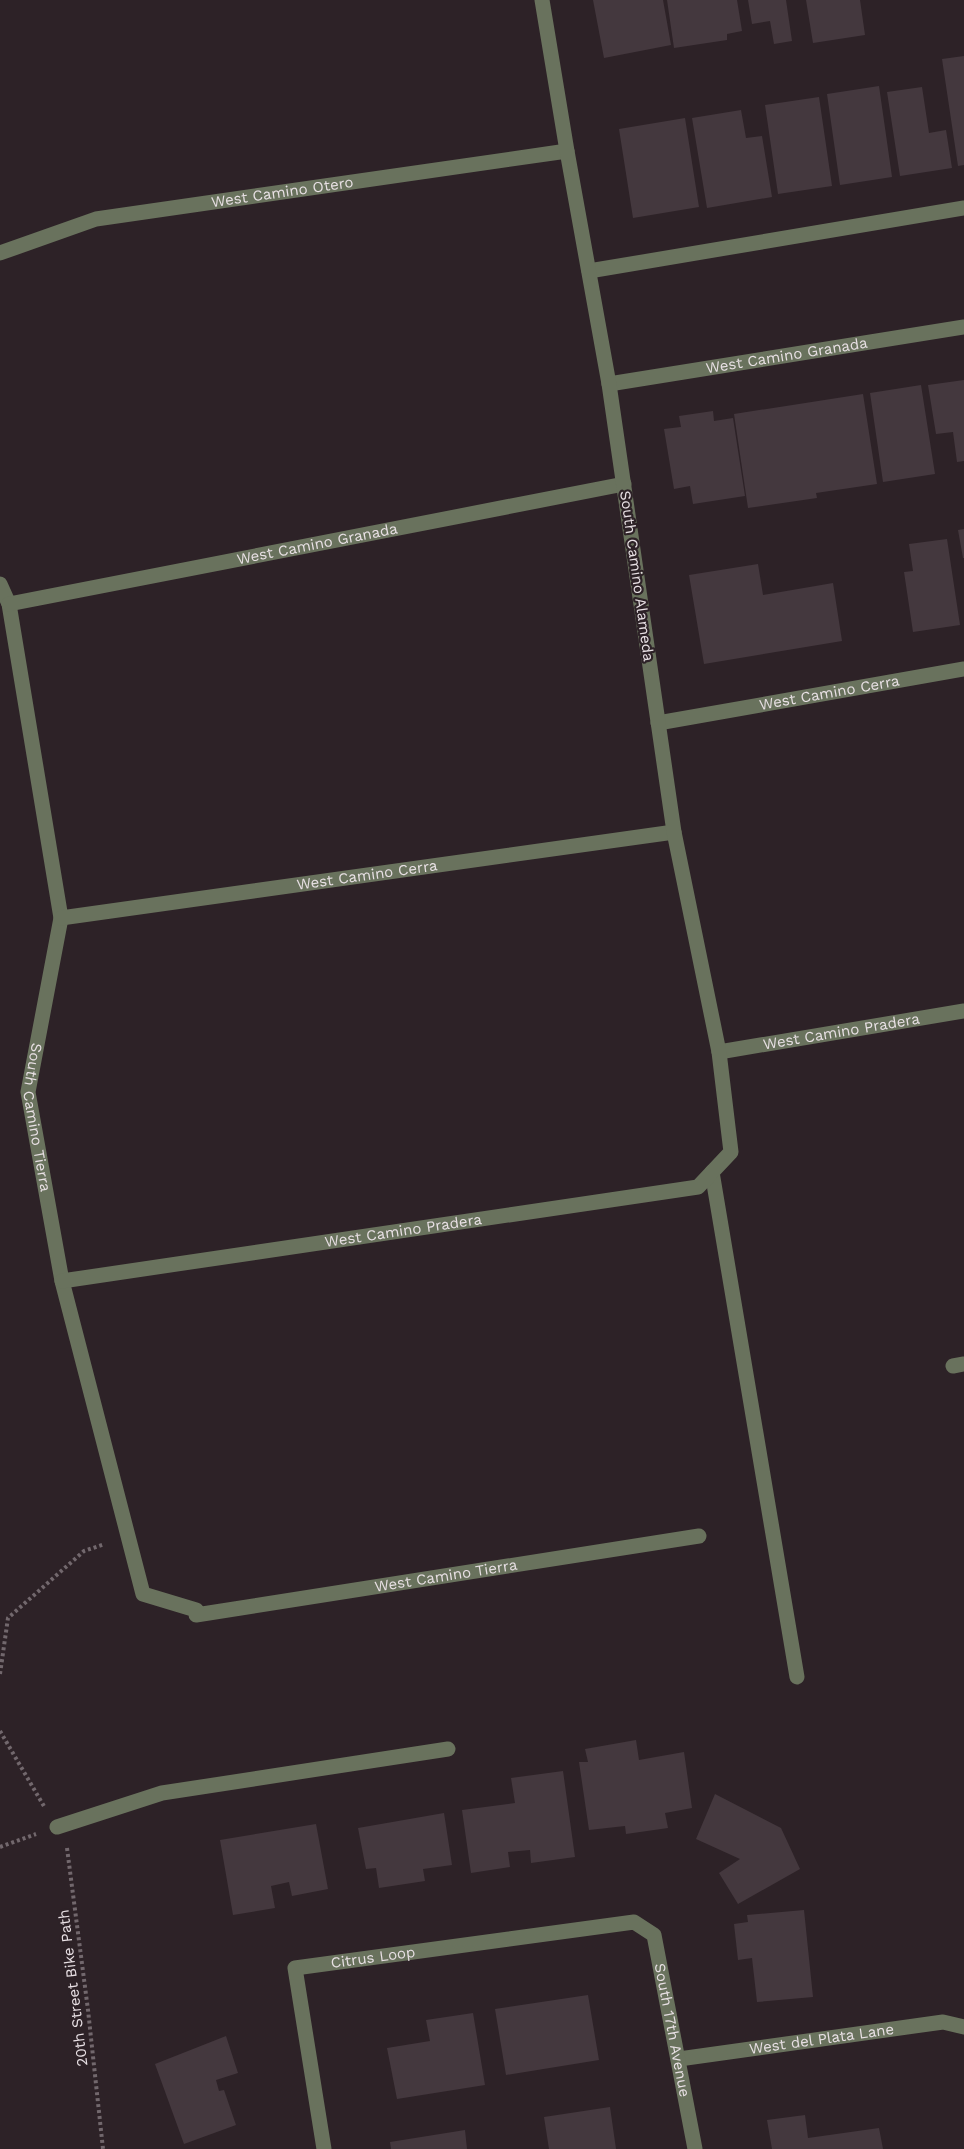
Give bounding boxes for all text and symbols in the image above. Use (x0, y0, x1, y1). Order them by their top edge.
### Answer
street label: West Camino Otero (210, 173, 355, 211)
street label: West Camino Granada (705, 334, 869, 377)
street label: South Camino Alameda (616, 489, 658, 663)
street label: West Camino Granada (235, 519, 400, 568)
street label: West Camino Cerra (758, 671, 901, 714)
street label: West Camino Cerra (295, 856, 439, 894)
street label: West Camino Pradera (762, 1009, 921, 1053)
street label: South Camino Tierra (19, 1041, 55, 1194)
street label: West Camino Pradera (324, 1210, 483, 1251)
street label: West Camino Tierra (373, 1556, 519, 1596)
street label: 20th Street Bike Path (54, 1909, 92, 2067)
street label: Citrus Loop (330, 1943, 416, 1972)
street label: South 17th Avenue (651, 1962, 694, 2098)
street label: West del Plata Lane (748, 2020, 895, 2058)

